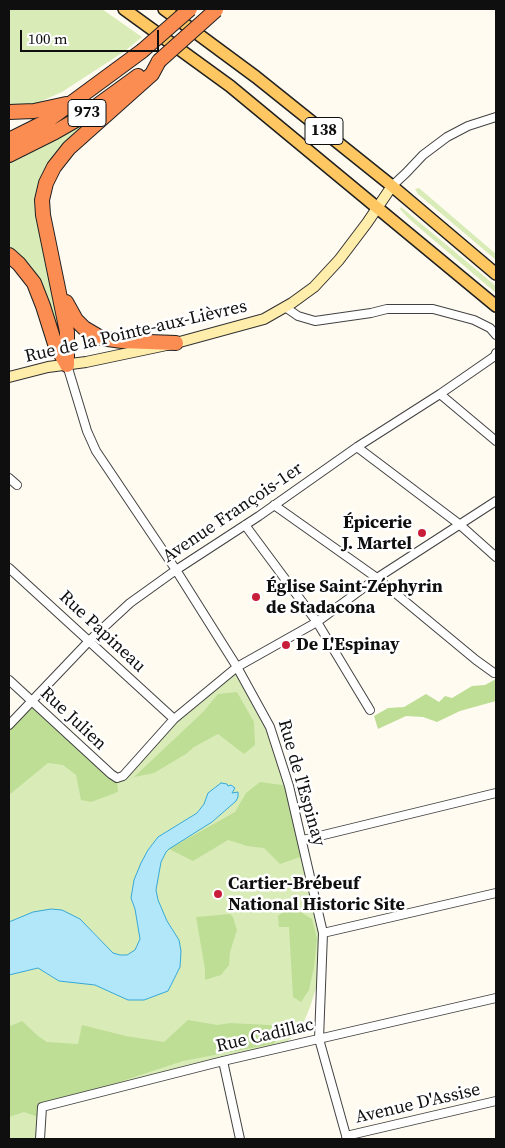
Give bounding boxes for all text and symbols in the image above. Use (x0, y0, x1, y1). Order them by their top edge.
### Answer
scale bar (22, 20, 161, 52)
text: 100 m (28, 28, 68, 49)
road number: 973 (68, 100, 106, 126)
road number: 138 (305, 118, 343, 144)
street label: Rue de la Pointe-aux-Lièvres (23, 296, 249, 368)
street label: Avenue François-1er (159, 458, 307, 568)
place label: Épicerie J. Martel (342, 512, 412, 554)
marker: Épicerie J. Martel (416, 527, 428, 539)
place label: Église Saint-Zéphyrin de Stadacona (266, 576, 443, 618)
street label: Rue Papineau (54, 587, 150, 677)
marker: Église Saint-Zéphyrin de Stadacona (250, 591, 262, 603)
place label: De L'Espinay (296, 634, 400, 656)
marker: De L'Espinay (280, 639, 292, 651)
street label: Rue Julien (35, 683, 111, 755)
street label: Rue de l'Espinay (273, 717, 329, 849)
place label: Cartier-Brébeuf National Historic Site (228, 873, 405, 916)
marker: Cartier-Brébeuf National Historic Site (212, 888, 224, 900)
street label: Rue Cadillac (214, 1014, 316, 1058)
street label: Avenue D'Assise (353, 1079, 483, 1129)

